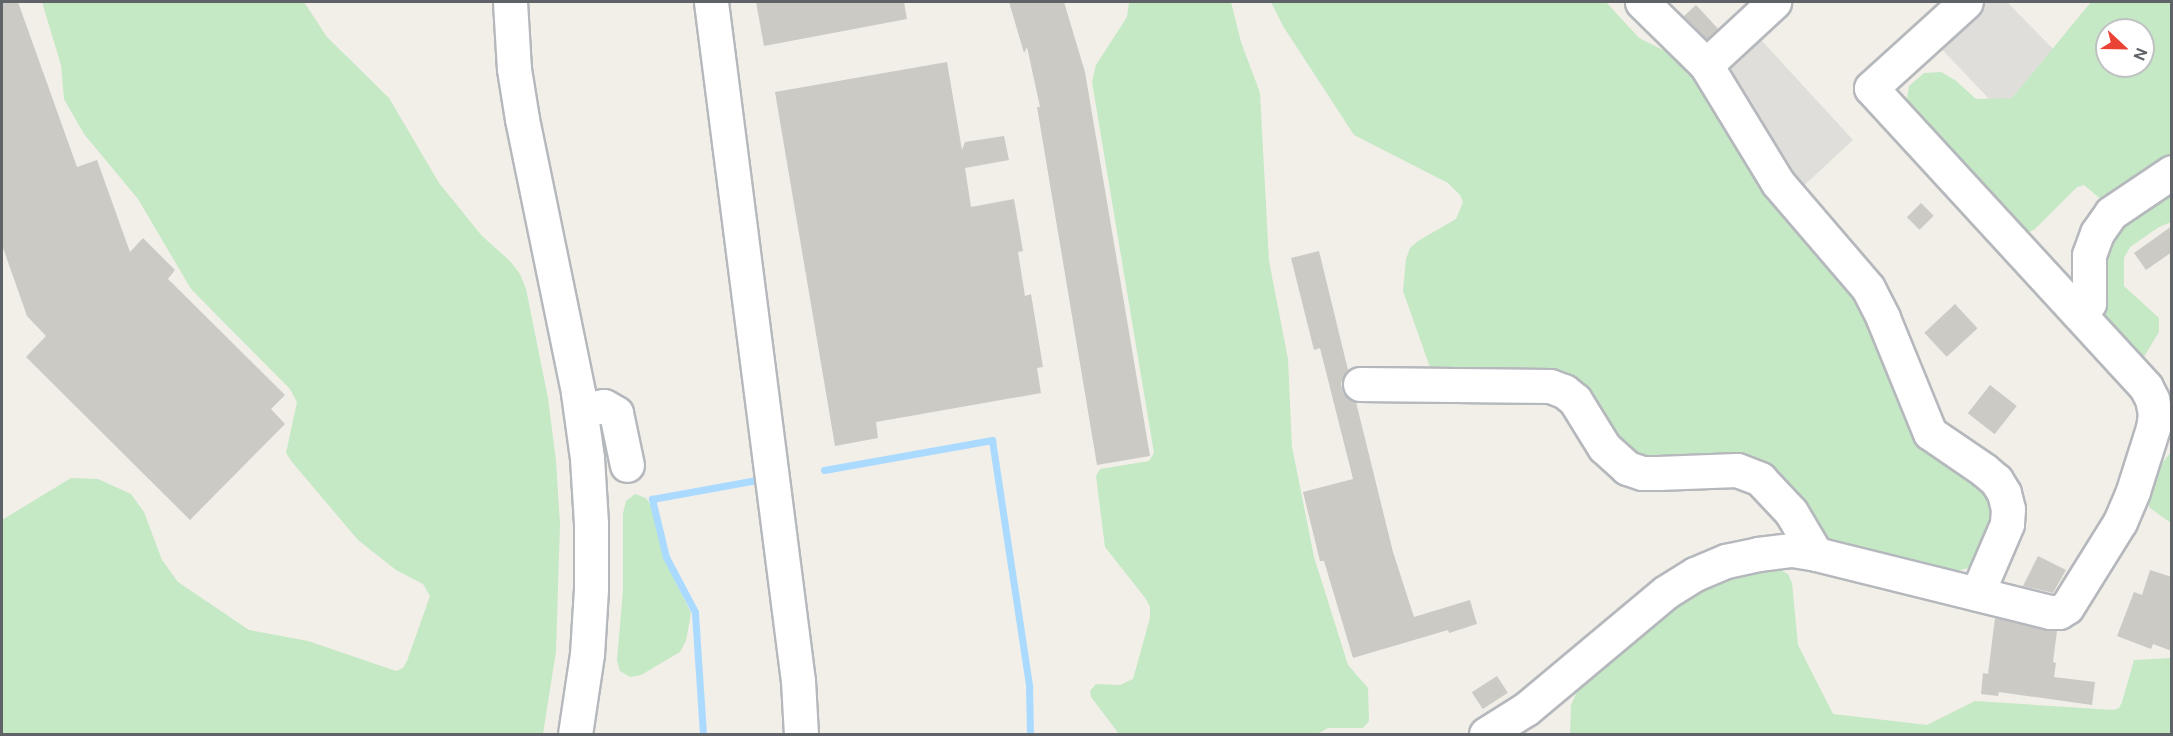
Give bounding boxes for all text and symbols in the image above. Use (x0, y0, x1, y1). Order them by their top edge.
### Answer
north arrow (2095, 18, 2155, 78)
text: N (2128, 45, 2152, 64)

